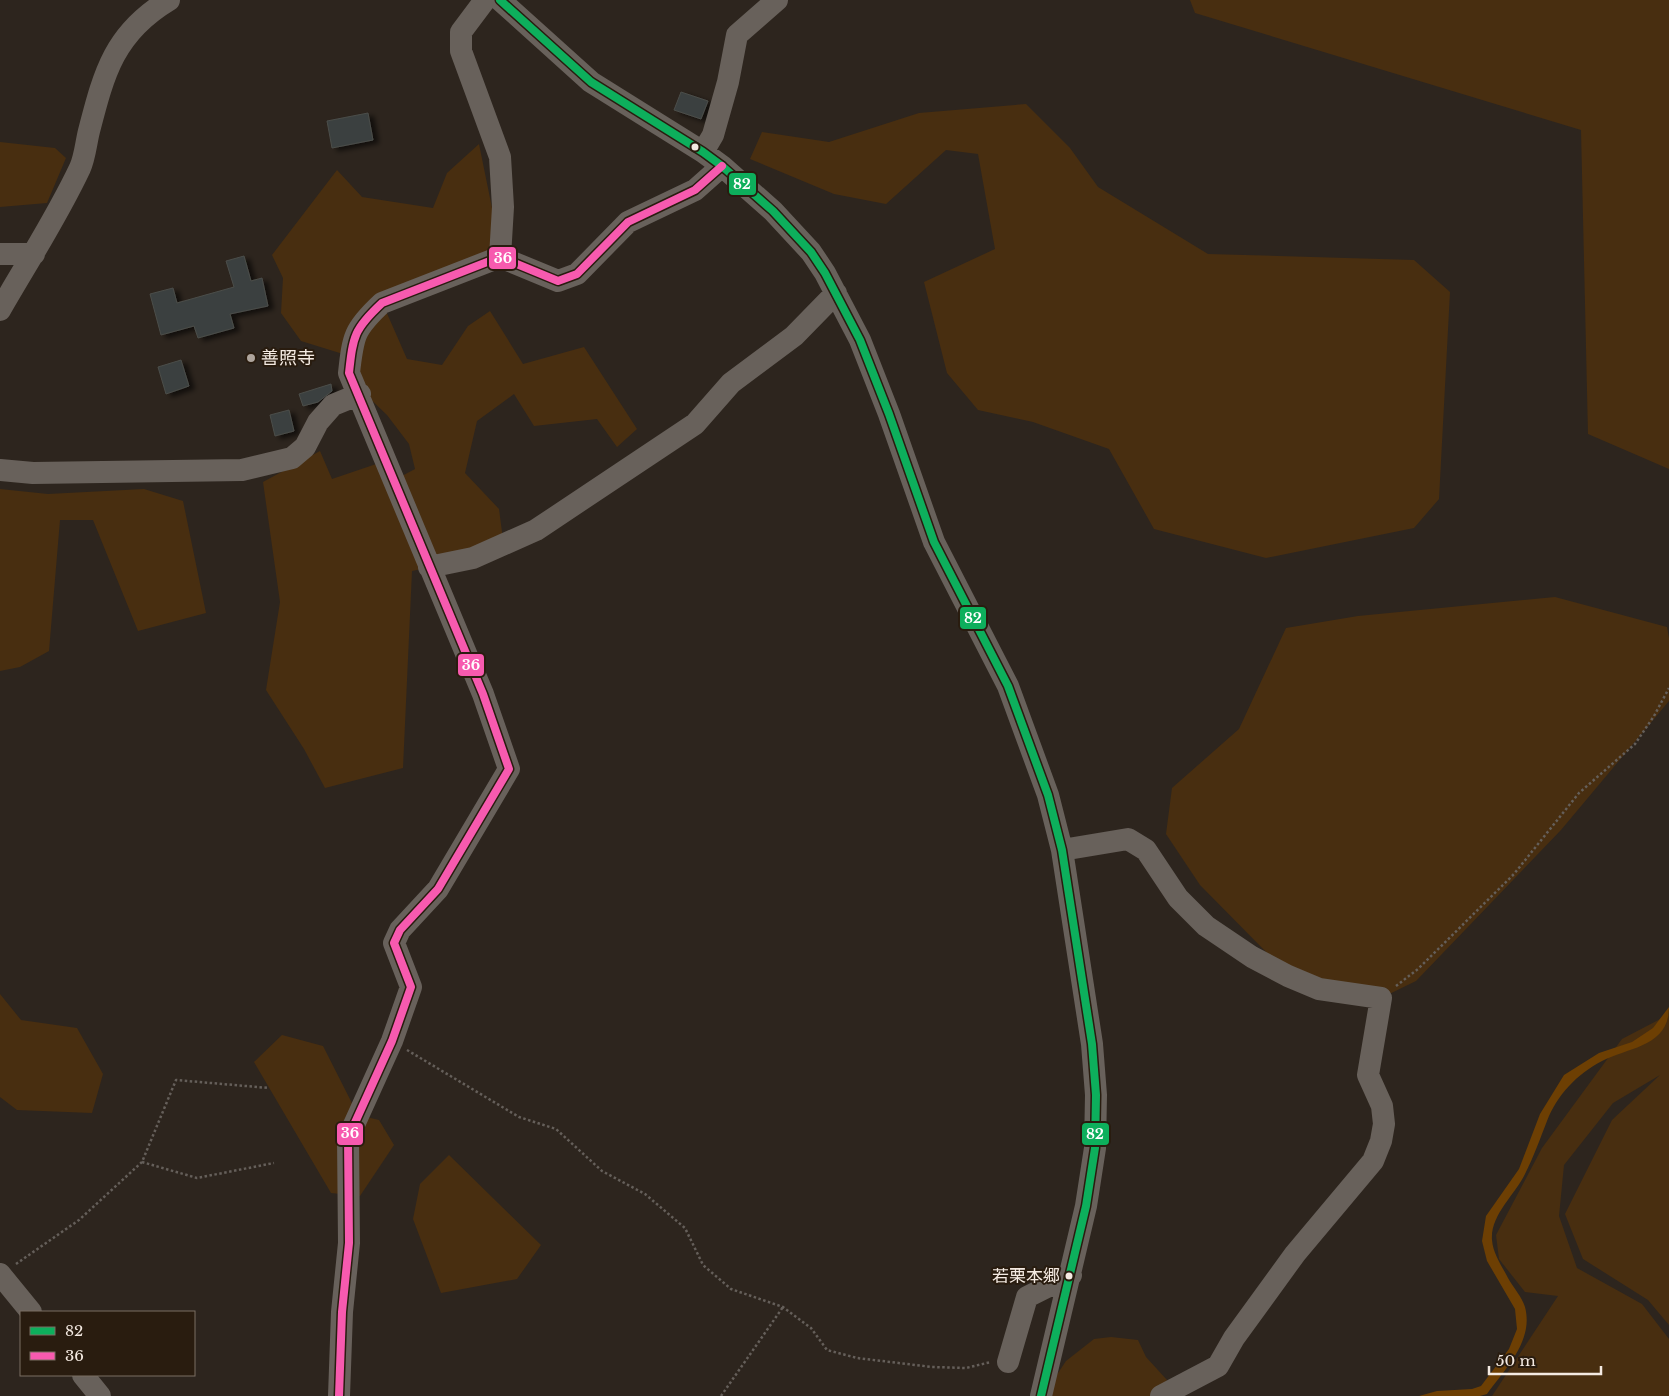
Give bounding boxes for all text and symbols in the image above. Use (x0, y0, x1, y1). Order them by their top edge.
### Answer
unlabelled marker (690, 142, 700, 152)
line badge: 82 (728, 172, 757, 196)
text: 82 (733, 175, 751, 193)
line badge: 36 (488, 246, 517, 270)
text: 36 (494, 249, 512, 267)
place label: 善照寺 (261, 347, 315, 369)
marker: 善照寺 (245, 352, 257, 364)
line badge: 82 (959, 606, 987, 630)
text: 82 (964, 609, 982, 627)
line badge: 36 (457, 653, 485, 677)
text: 36 (462, 656, 480, 674)
line badge: 36 (336, 1122, 364, 1146)
line badge: 82 (1081, 1122, 1110, 1146)
text: 36 (341, 1124, 359, 1142)
text: 82 (1086, 1125, 1104, 1143)
place label: 若栗本郷 (992, 1266, 1060, 1287)
marker: 若栗本郷 (1064, 1271, 1074, 1281)
legend (20, 1311, 195, 1376)
text: 82 (65, 1321, 83, 1340)
scale bar (1489, 1344, 1602, 1376)
text: 36 (65, 1346, 84, 1365)
text: 50 m (1496, 1351, 1536, 1370)

